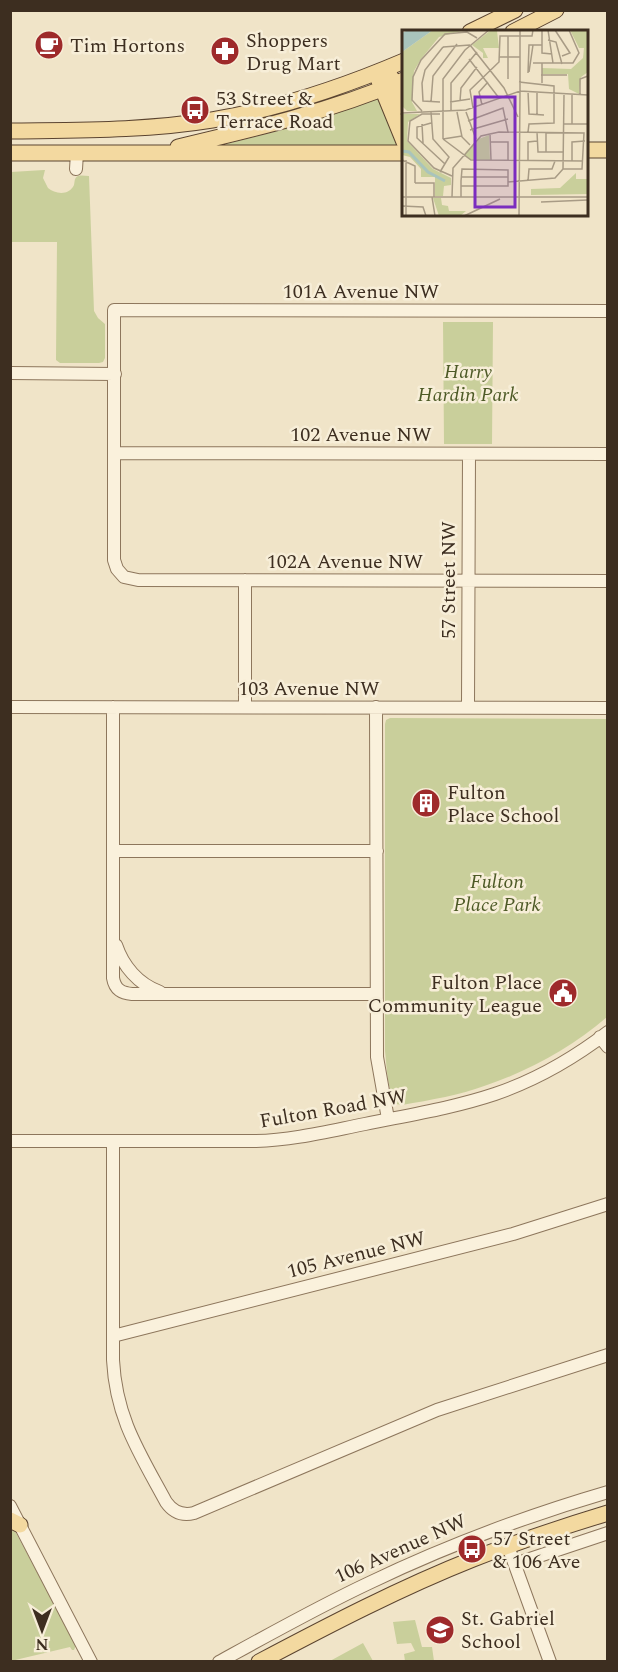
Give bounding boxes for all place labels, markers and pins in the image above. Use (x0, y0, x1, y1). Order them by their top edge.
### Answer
place label: Shoppers Drug Mart (246, 26, 341, 79)
cafe icon: Tim Hortons (33, 29, 65, 61)
place label: Tim Hortons (70, 31, 185, 61)
pharmacy icon: Shoppers Drug Mart (209, 35, 241, 67)
place label: 53 Street & Terrace Road (216, 84, 333, 137)
bus stop icon: 53 Street & Terrace Road (179, 94, 211, 126)
place label: Fulton Place School (447, 778, 560, 831)
building icon: Fulton Place School (410, 787, 442, 819)
place label: Fulton Place Community League (368, 968, 542, 1021)
public building icon: Fulton Place Community League (547, 977, 579, 1009)
place label: 57 Street & 106 Ave (493, 1524, 580, 1577)
bus stop icon: 57 Street & 106 Ave (456, 1533, 488, 1565)
place label: St. Gabriel School (461, 1604, 555, 1657)
school or university icon: St. Gabriel School (424, 1614, 456, 1646)

